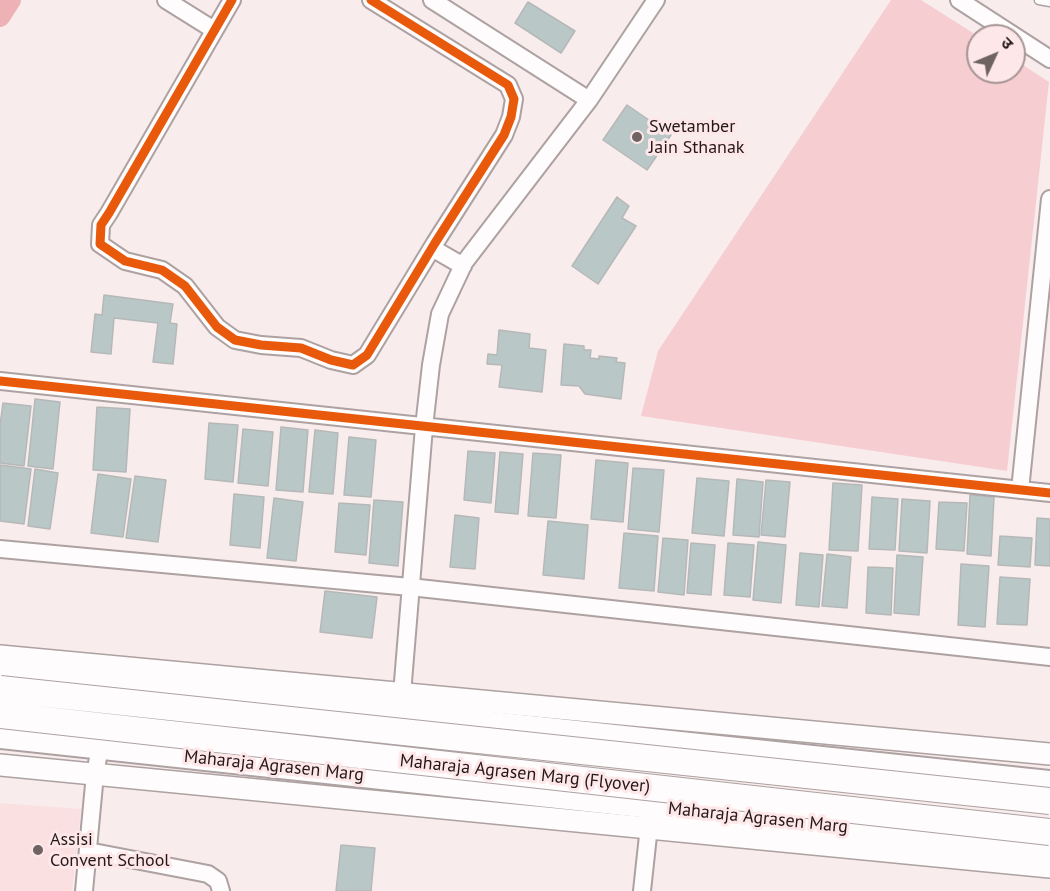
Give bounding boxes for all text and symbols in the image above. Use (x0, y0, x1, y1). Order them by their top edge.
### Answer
north arrow (966, 24, 1026, 84)
text: उ (997, 33, 1018, 53)
place label: Swetamber Jain Sthanak (649, 116, 744, 158)
marker: Swetamber Jain Sthanak (630, 130, 644, 144)
street label: Maharaja Agrasen Marg (183, 746, 365, 786)
street label: Maharaja Agrasen Marg (Flyover) (399, 750, 651, 798)
street label: Maharaja Agrasen Marg (667, 798, 849, 838)
place label: Assisi Convent School (50, 829, 170, 872)
marker: Assisi Convent School (31, 843, 45, 857)

